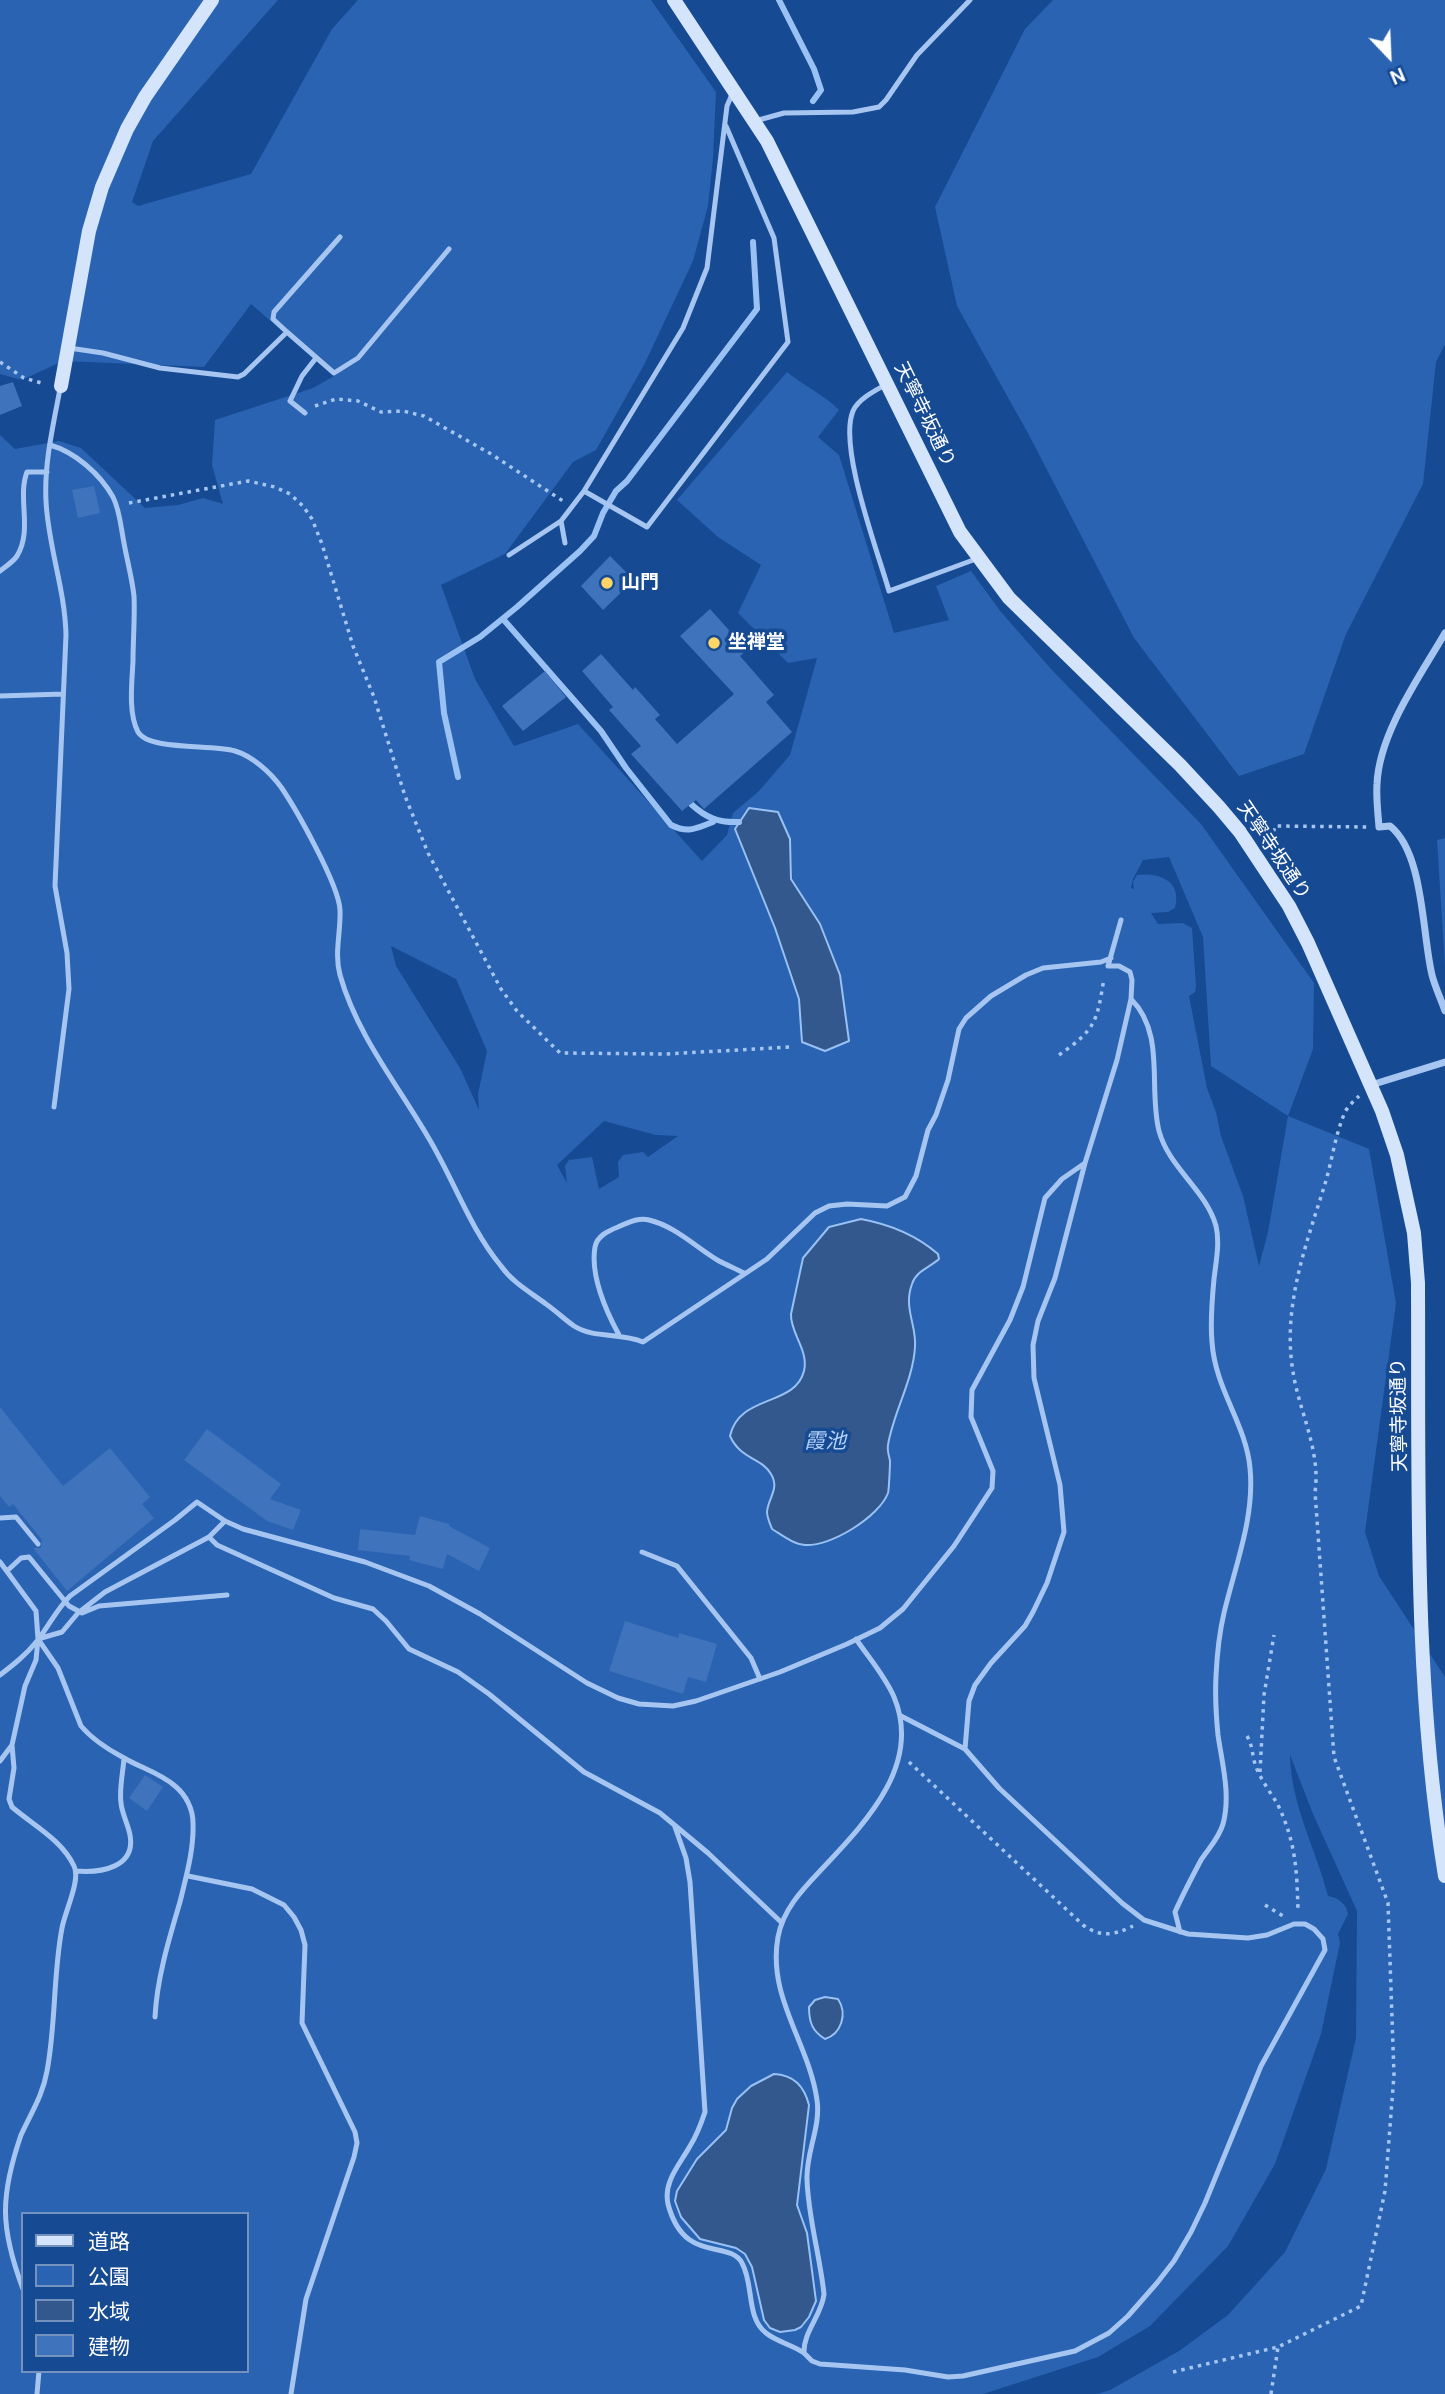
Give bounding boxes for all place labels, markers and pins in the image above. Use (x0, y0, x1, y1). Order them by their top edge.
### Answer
place label: 山門 (621, 572, 659, 594)
marker: 山門 (599, 575, 615, 591)
place label: 坐禅堂 (728, 632, 785, 654)
marker: 坐禅堂 (706, 635, 722, 651)

